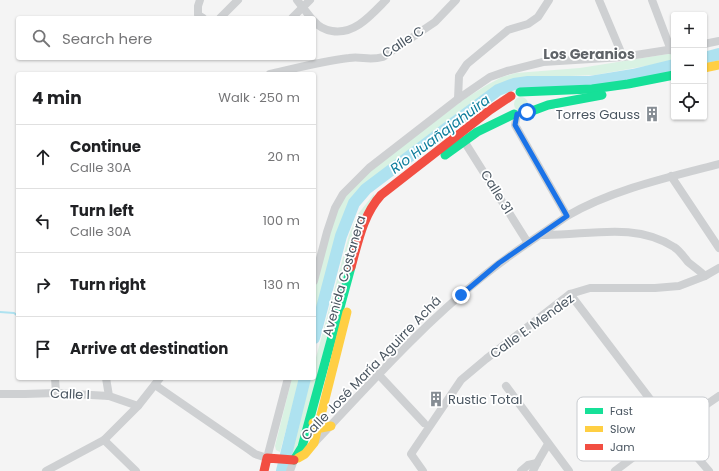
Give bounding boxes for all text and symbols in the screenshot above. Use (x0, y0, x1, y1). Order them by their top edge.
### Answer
map controls (671, 12, 707, 120)
button: + (671, 12, 707, 48)
search box (16, 16, 316, 60)
street label: Calle C (378, 21, 428, 63)
icon: search (30, 27, 52, 49)
text: Search here (62, 28, 152, 49)
district label: Los Geranios (543, 44, 635, 64)
button: − (671, 48, 707, 84)
button: locate (671, 84, 707, 120)
text: 4 min (32, 86, 82, 110)
text: Walk · 250 m (218, 88, 300, 107)
water label: Río Huañajahuira (386, 89, 495, 178)
route start (518, 103, 536, 121)
place label: Torres Gauss (556, 105, 640, 124)
building icon: Torres Gauss (643, 105, 661, 123)
text: Continue (70, 136, 141, 157)
icon: ahead (32, 146, 54, 168)
text: 20 m (267, 147, 300, 166)
text: Calle 30A (70, 158, 131, 177)
street label: Calle 31 (476, 166, 518, 218)
text: Turn left (70, 200, 134, 221)
icon: left (32, 210, 54, 232)
text: 100 m (263, 211, 300, 230)
street label: Avenida Costanera (318, 213, 370, 339)
text: Calle 30A (70, 222, 131, 241)
icon: right (32, 274, 54, 296)
text: Turn right (70, 274, 146, 295)
text: 130 m (263, 275, 300, 294)
route end (452, 286, 470, 304)
street label: Calle E. Mendez (486, 289, 578, 363)
street label: Calle José María Aguirre Achá (297, 291, 445, 445)
icon: arrive (32, 338, 54, 360)
text: Arrive at destination (70, 338, 228, 359)
street label: Calle I (50, 384, 90, 404)
building icon: Rustic Total (427, 390, 445, 408)
place label: Rustic Total (448, 390, 522, 409)
legend (577, 397, 709, 461)
text: Fast (610, 403, 633, 419)
text: Slow (610, 421, 635, 437)
text: Jam (610, 439, 635, 455)

